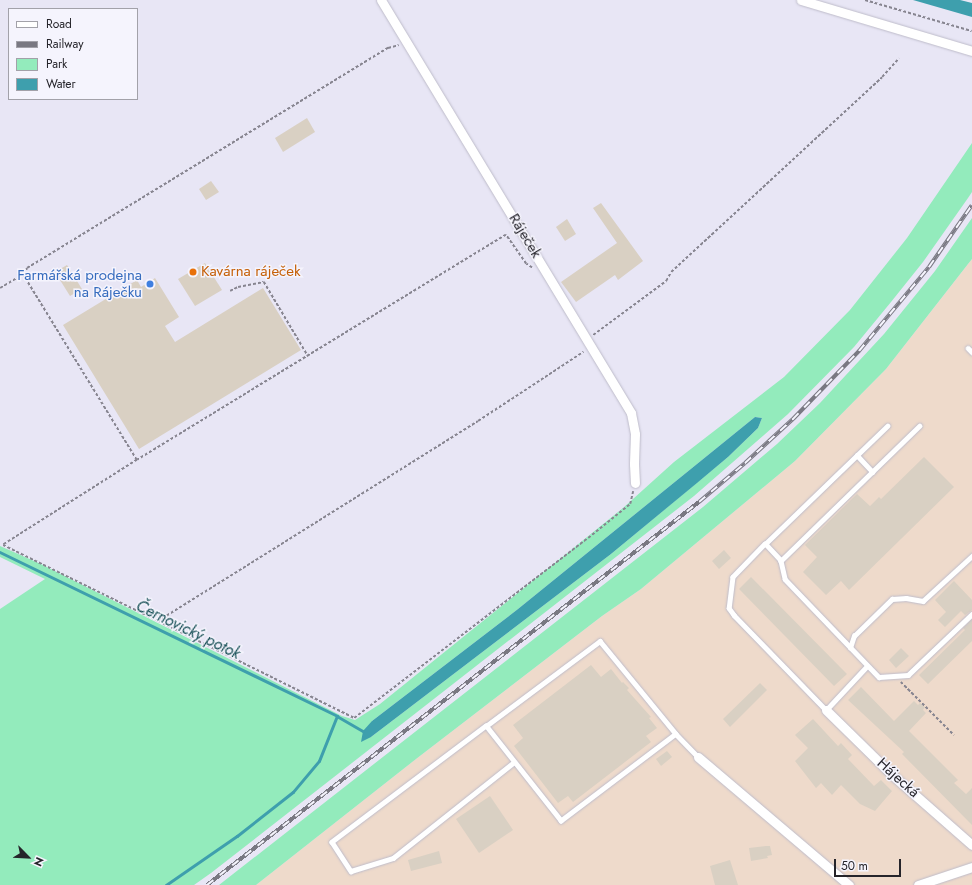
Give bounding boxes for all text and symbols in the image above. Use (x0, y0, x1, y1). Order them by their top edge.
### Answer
legend (8, 8, 138, 100)
text: Road (46, 15, 72, 33)
text: Railway (46, 35, 84, 53)
text: Park (46, 55, 67, 73)
text: Water (46, 75, 76, 93)
street label: Ráječek (505, 211, 545, 261)
place label: Kavárna ráječek (201, 263, 301, 281)
place label: Farmářská prodejna na Ráječku (17, 266, 142, 301)
marker: Kavárna ráječek (188, 267, 198, 277)
marker: Farmářská prodejna na Ráječku (145, 279, 155, 289)
water label: Černovický potok (133, 596, 243, 664)
street label: Hájecká (873, 754, 923, 802)
north arrow (8, 837, 48, 877)
scale bar (836, 851, 903, 877)
text: N (30, 855, 48, 869)
text: 50 m (841, 857, 868, 875)

